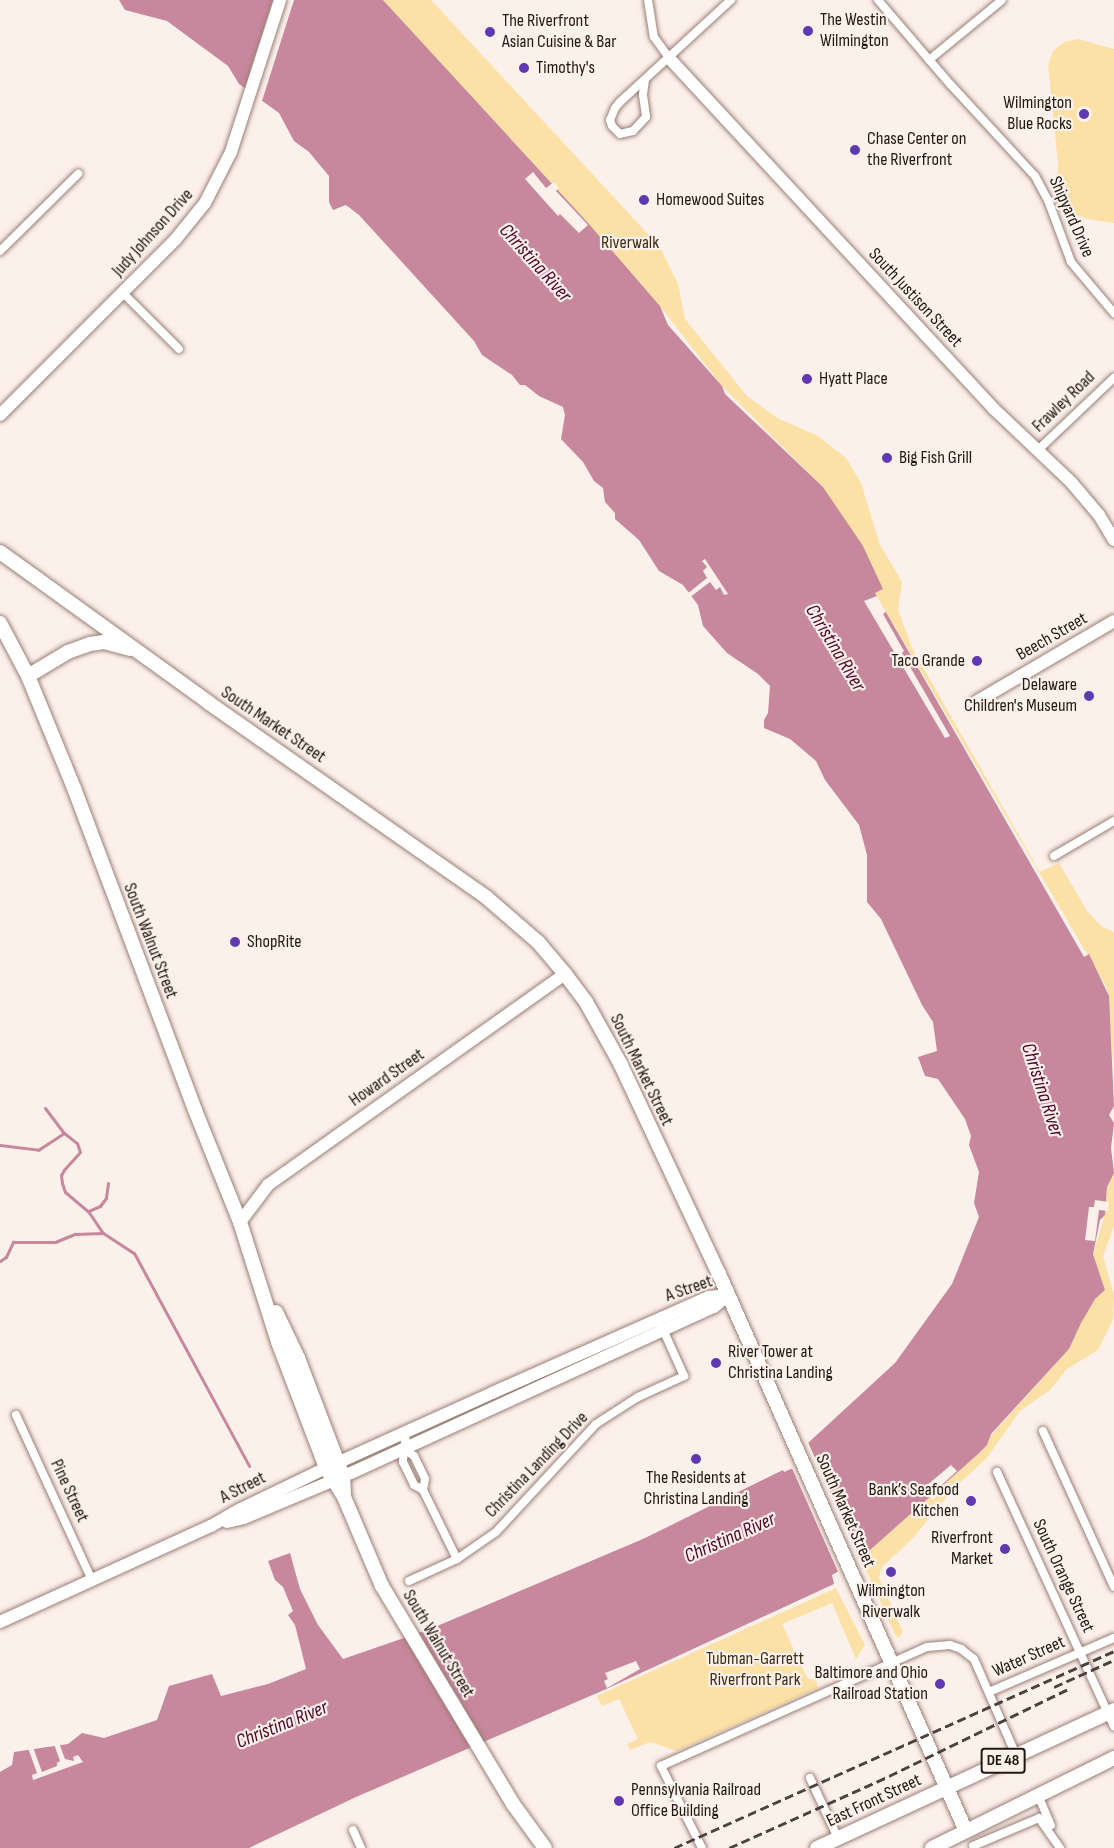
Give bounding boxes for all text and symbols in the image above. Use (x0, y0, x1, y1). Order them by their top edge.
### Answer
place label: The Westin Wilmington (820, 10, 889, 52)
place label: The Riverfront Asian Cuisine & Bar (502, 11, 616, 54)
marker: The Westin Wilmington (801, 24, 815, 38)
marker: The Riverfront Asian Cuisine & Bar (483, 25, 497, 39)
place label: Timothy's (536, 57, 595, 79)
marker: Timothy's (517, 61, 531, 75)
place label: Wilmington Blue Rocks (1003, 93, 1072, 136)
marker: Wilmington Blue Rocks (1077, 107, 1091, 121)
place label: Chase Center on the Riverfront (867, 129, 966, 172)
marker: Chase Center on the Riverfront (848, 143, 862, 157)
street label: Shipyard Drive (1044, 173, 1098, 261)
street label: Judy Johnson Drive (108, 185, 198, 281)
place label: Homewood Suites (656, 189, 764, 211)
marker: Homewood Suites (637, 193, 651, 207)
water label: Christina River (494, 219, 576, 307)
park label: Riverwalk (601, 232, 659, 254)
street label: South Justison Street (864, 244, 966, 352)
street label: Frawley Road (1028, 367, 1100, 437)
place label: Hyatt Place (819, 368, 888, 390)
marker: Hyatt Place (800, 372, 814, 386)
place label: Big Fish Grill (899, 447, 972, 469)
marker: Big Fish Grill (880, 451, 894, 465)
water label: Christina River (800, 600, 870, 696)
street label: Beech Street (1013, 608, 1091, 666)
place label: Taco Grande (891, 650, 965, 672)
marker: Taco Grande (970, 654, 984, 668)
place label: Delaware Children's Museum (964, 675, 1077, 718)
street label: South Market Street (217, 682, 329, 768)
marker: Delaware Children's Museum (1082, 689, 1096, 703)
street label: South Walnut Street (118, 880, 182, 1002)
place label: ShopRite (247, 931, 302, 953)
marker: ShopRite (228, 935, 242, 949)
street label: South Market Street (605, 1011, 677, 1129)
water label: Christina River (1016, 1040, 1068, 1140)
street label: Howard Street (345, 1044, 429, 1112)
street label: A Street (663, 1271, 715, 1307)
place label: River Tower at Christina Landing (728, 1342, 833, 1384)
marker: River Tower at Christina Landing (709, 1356, 723, 1370)
street label: Christina Landing Drive (481, 1407, 593, 1523)
street label: South Market Street (810, 1451, 880, 1571)
marker: The Residents at Christina Landing (689, 1452, 703, 1466)
street label: Pine Street (45, 1456, 93, 1526)
street label: A Street (216, 1467, 270, 1509)
place label: The Residents at Christina Landing (644, 1468, 748, 1510)
place label: Bank’s Seafood Kitchen (868, 1480, 959, 1522)
marker: Bank’s Seafood Kitchen (964, 1494, 978, 1508)
water label: Christina River (681, 1507, 779, 1569)
street label: South Orange Street (1027, 1516, 1099, 1636)
place label: Riverfront Market (931, 1528, 993, 1570)
marker: Riverfront Market (998, 1542, 1012, 1556)
marker: Wilmington Riverwalk (884, 1565, 898, 1579)
place label: Wilmington Riverwalk (857, 1581, 925, 1624)
street label: South Walnut Street (397, 1586, 479, 1702)
street label: Water Street (990, 1632, 1068, 1682)
park label: Tubman-Garrett Riverfront Park (706, 1649, 804, 1692)
place label: Baltimore and Ohio Railroad Station (814, 1663, 928, 1706)
marker: Baltimore and Ohio Railroad Station (933, 1677, 947, 1691)
water label: Christina River (233, 1696, 331, 1754)
road number: DE 48 (980, 1748, 1026, 1774)
street label: East Front Street (823, 1770, 925, 1832)
place label: Pennsylvania Railroad Office Building (631, 1780, 761, 1822)
marker: Pennsylvania Railroad Office Building (612, 1794, 626, 1808)

